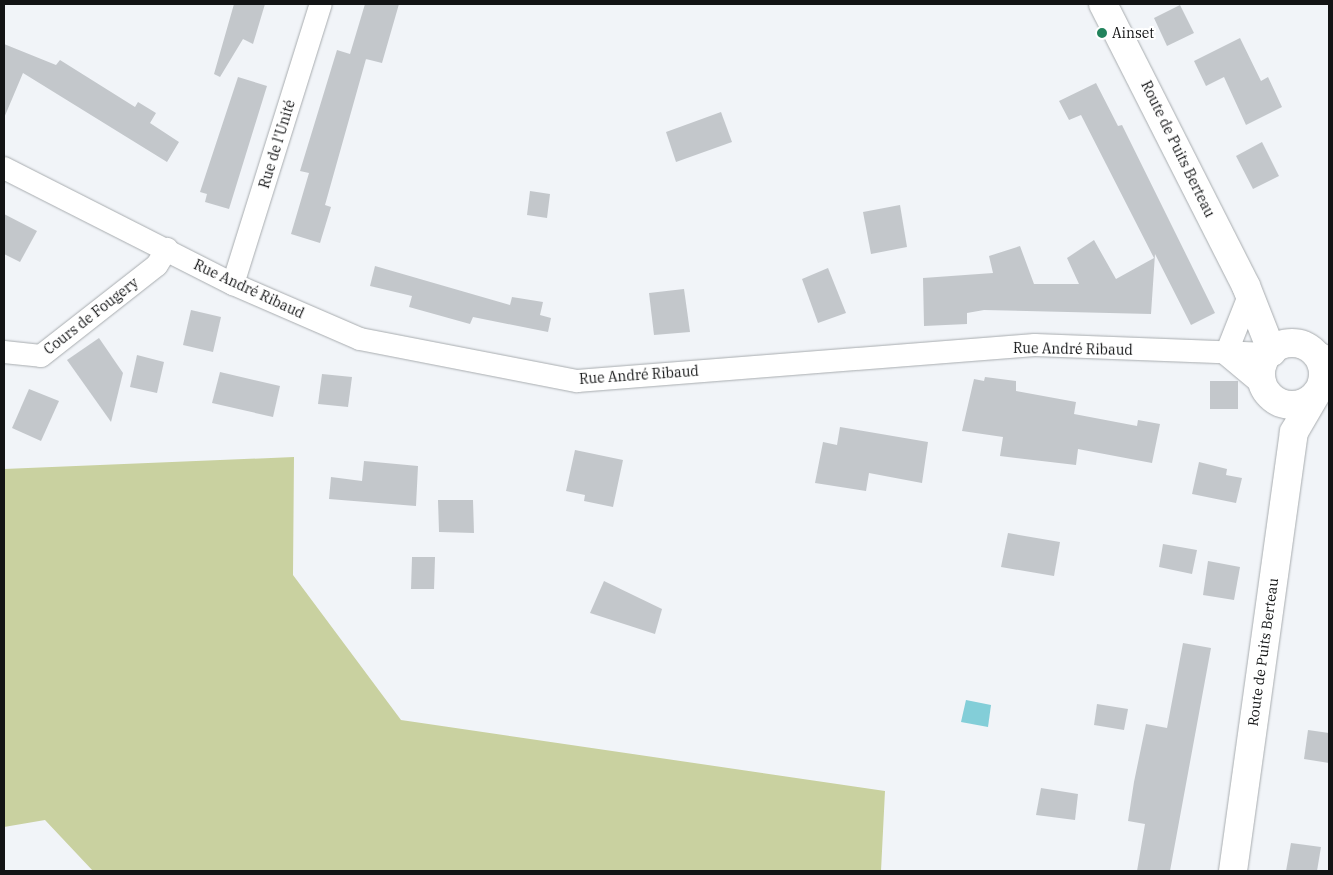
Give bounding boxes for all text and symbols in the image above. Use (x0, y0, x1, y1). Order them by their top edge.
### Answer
place label: Ainset (1112, 25, 1154, 41)
marker: Ainset (1096, 27, 1108, 39)
street label: Route de Puits Berteau (1138, 78, 1218, 220)
street label: Rue de l'Unité (256, 98, 298, 190)
street label: Rue André Ribaud (191, 256, 307, 322)
street label: Cours de Fougery (41, 274, 141, 358)
street label: Rue André Ribaud (1013, 340, 1133, 358)
street label: Rue André Ribaud (579, 362, 699, 388)
street label: Route de Puits Berteau (1244, 577, 1282, 727)

